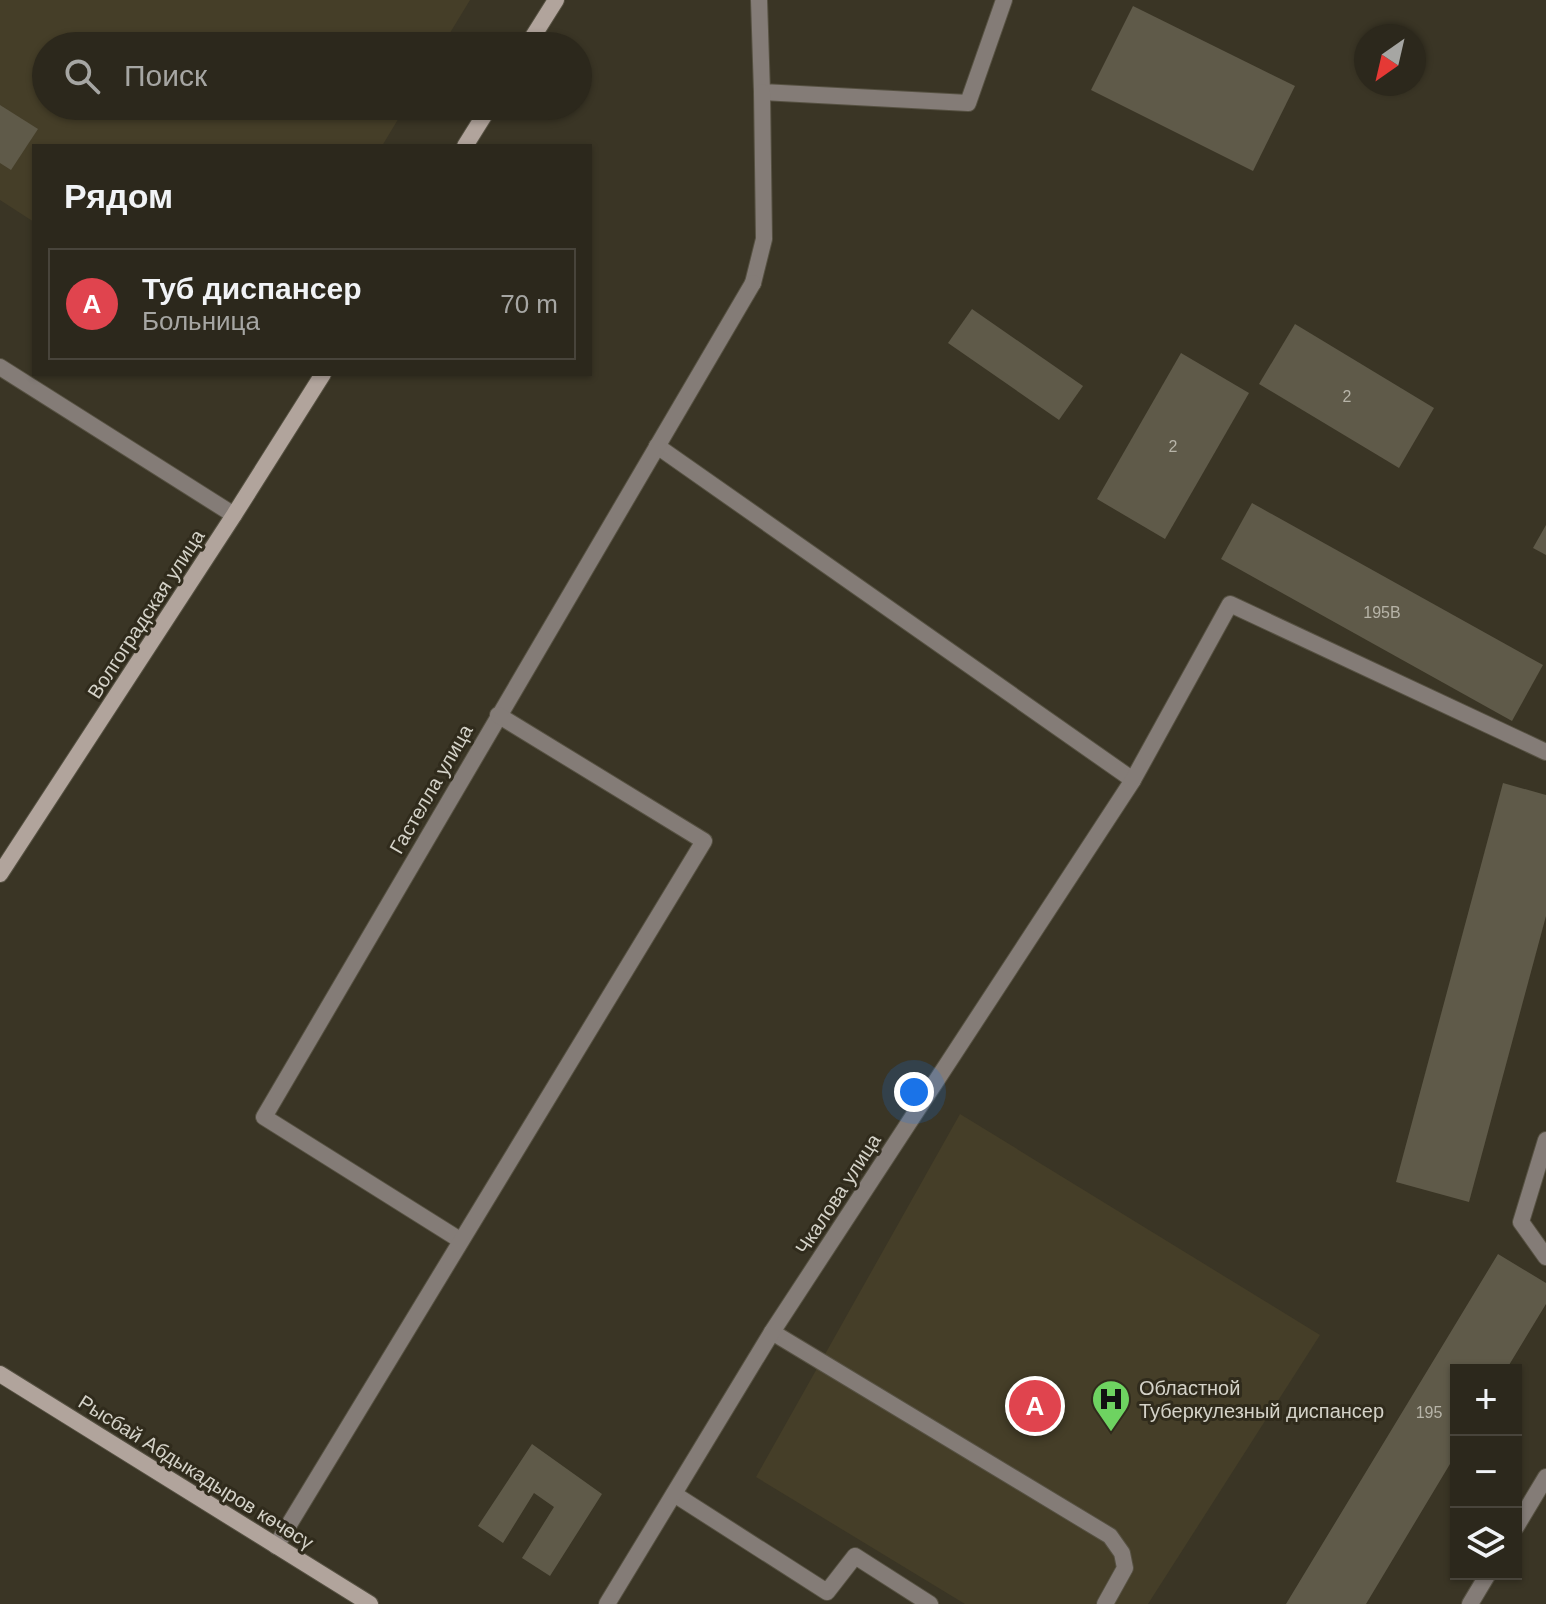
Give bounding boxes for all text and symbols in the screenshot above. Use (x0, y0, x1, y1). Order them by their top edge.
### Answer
north arrow (1354, 24, 1426, 96)
search box (32, 32, 592, 120)
icon: search (60, 54, 104, 98)
text: Поиск (124, 59, 207, 92)
text: Рядом (64, 177, 173, 215)
text: Туб диспансер (142, 272, 362, 305)
text: A (83, 289, 101, 319)
text: 70 m (500, 289, 558, 319)
text: Больница (142, 306, 260, 336)
house number: 2 (1343, 388, 1352, 405)
house number: 2 (1169, 438, 1178, 455)
street label: Волгоградская улица (83, 525, 209, 702)
house number: 195В (1363, 604, 1401, 621)
street label: Гастелла улица (385, 720, 477, 857)
your location (894, 1072, 934, 1112)
street label: Чкалова улица (791, 1129, 885, 1258)
map controls (1450, 1364, 1522, 1580)
button: + (1450, 1364, 1522, 1436)
pin: A (1009, 1376, 1061, 1436)
place label: Областной Туберкулезный диспансер (1139, 1377, 1384, 1422)
hospital icon: Областной Туберкулезный диспансер (1090, 1378, 1132, 1433)
street label: Рысбай Абдыкадыров көчөсү (75, 1390, 317, 1554)
house number: 195 (1416, 1404, 1442, 1421)
button: − (1450, 1436, 1522, 1508)
button: layers (1450, 1508, 1522, 1580)

